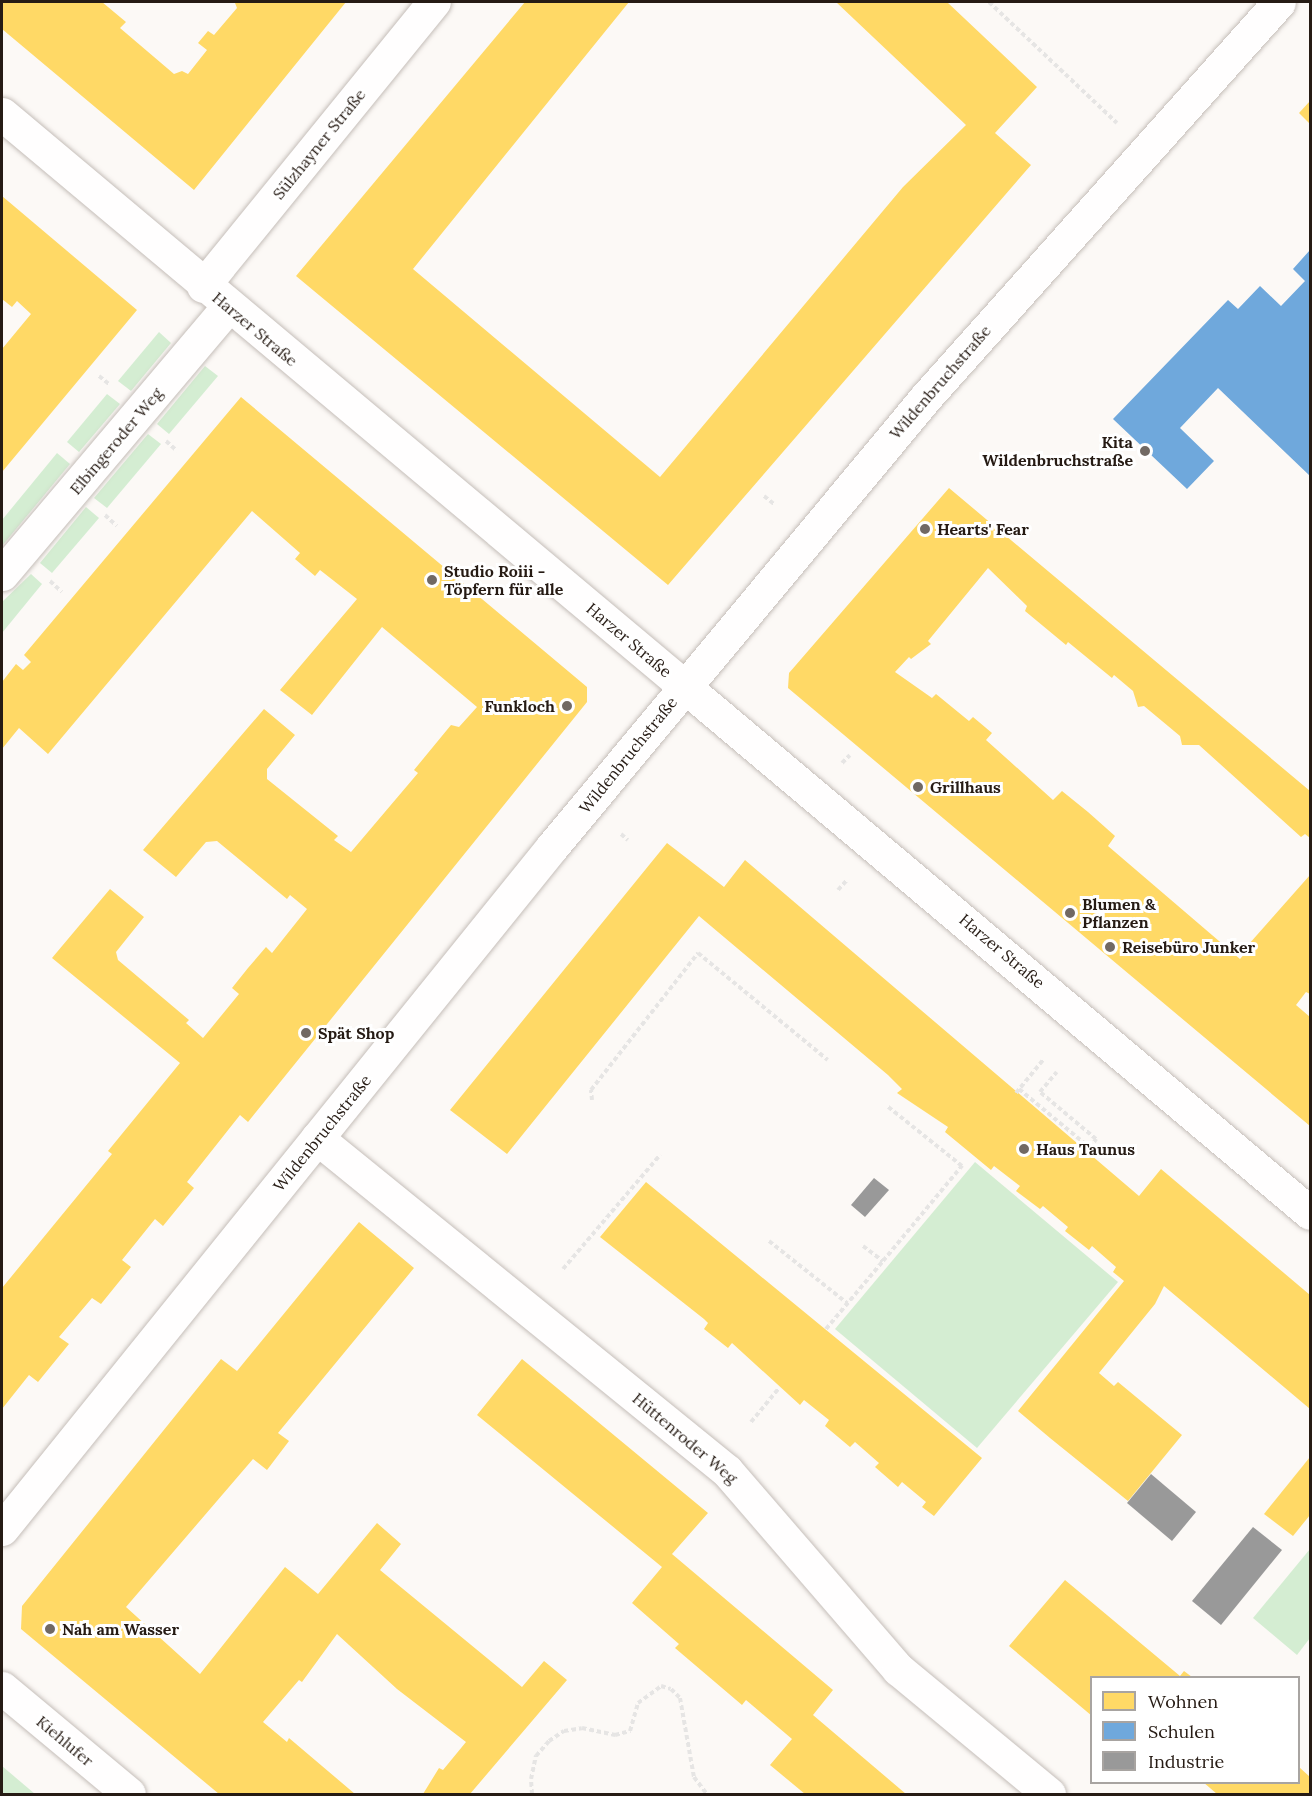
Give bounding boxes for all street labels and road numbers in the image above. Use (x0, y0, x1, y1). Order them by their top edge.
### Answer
street label: Sülzhayner Straße (269, 85, 369, 203)
street label: Harzer Straße (209, 288, 301, 370)
street label: Wildenbruchstraße (885, 321, 995, 443)
street label: Elbingeroder Weg (66, 384, 166, 498)
street label: Harzer Straße (583, 599, 675, 681)
street label: Wildenbruchstraße (575, 693, 681, 817)
street label: Harzer Straße (956, 910, 1048, 992)
street label: Wildenbruchstraße (269, 1071, 375, 1195)
street label: Hüttenroder Weg (629, 1389, 741, 1487)
street label: Kiehlufer (33, 1712, 97, 1770)

